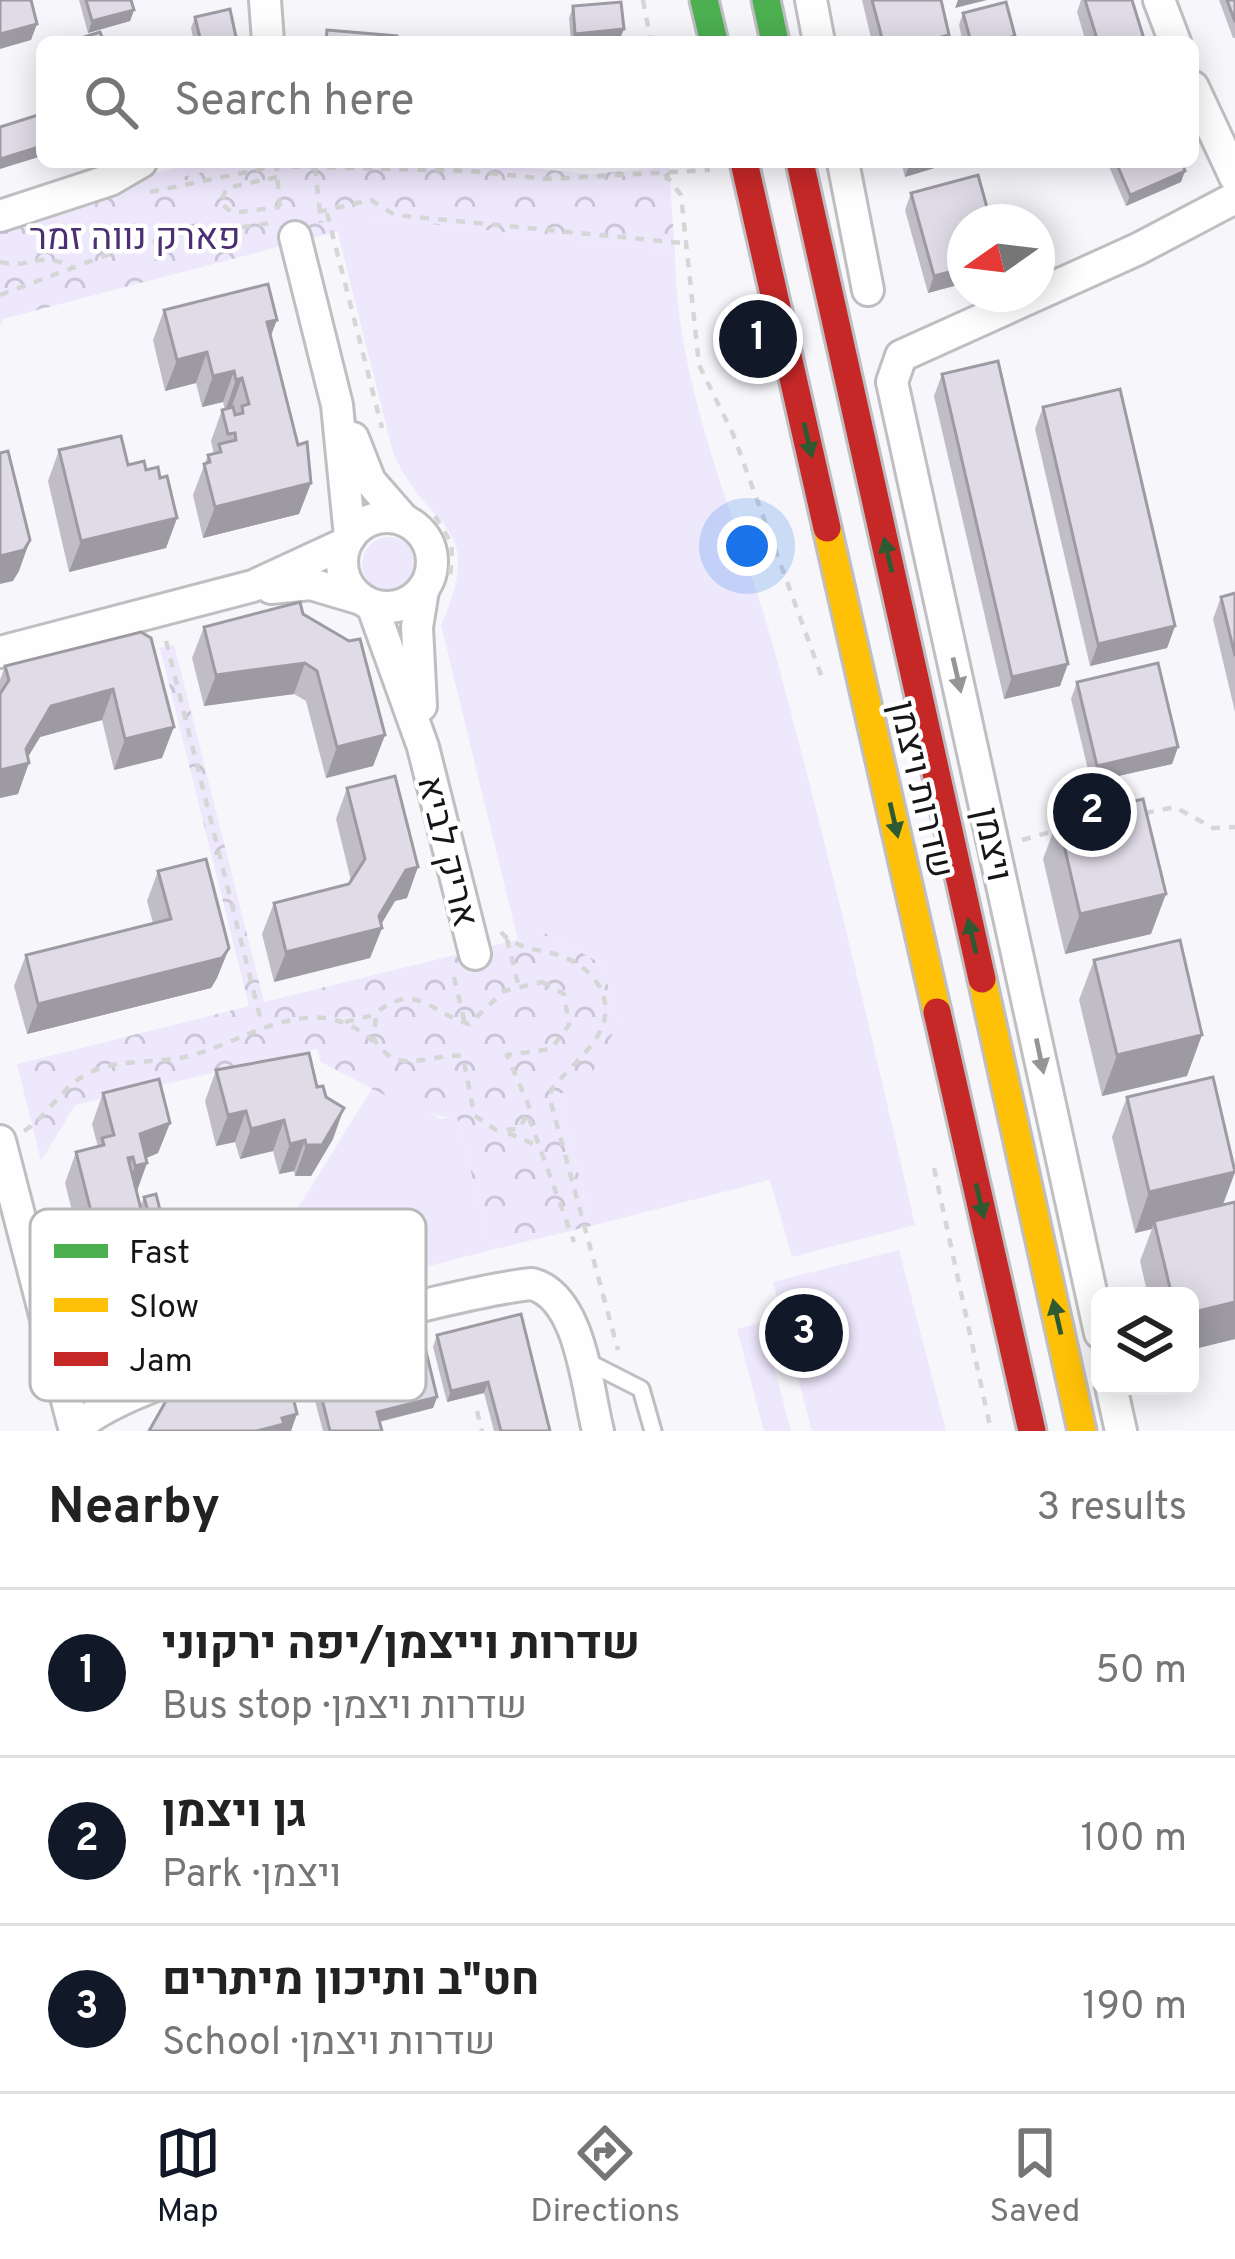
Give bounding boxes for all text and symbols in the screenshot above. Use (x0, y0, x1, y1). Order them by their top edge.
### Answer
search box (36, 36, 1199, 168)
icon: search (78, 69, 144, 135)
text: Search here (174, 74, 414, 131)
north arrow (947, 204, 1055, 312)
park label: פארק נווה זמר (29, 217, 241, 263)
pin: 1 (719, 294, 797, 384)
one-way arrow (799, 421, 818, 459)
your location (717, 516, 777, 576)
one-way arrow (877, 536, 896, 574)
one-way arrow (948, 656, 967, 693)
street label: שדרות ויצמן (876, 697, 962, 883)
pin: 2 (1053, 767, 1131, 857)
street label: אריק לביא (404, 772, 486, 932)
one-way arrow (885, 802, 904, 840)
street label: ויצמן (960, 804, 1020, 886)
one-way arrow (962, 917, 981, 955)
one-way arrow (1032, 1037, 1051, 1075)
one-way arrow (971, 1182, 990, 1220)
legend (30, 1209, 426, 1401)
text: Fast (129, 1234, 190, 1276)
map controls (1091, 1287, 1199, 1395)
button: layers (1091, 1287, 1199, 1395)
text: Slow (129, 1288, 199, 1330)
pin: 3 (765, 1288, 843, 1378)
one-way arrow (1046, 1297, 1065, 1335)
text: Jam (129, 1342, 193, 1384)
text: Nearby (48, 1477, 220, 1542)
text: 3 results (1037, 1485, 1187, 1534)
text: שדרות וייצמן/יפה ירקוני (162, 1618, 640, 1675)
text: 1 (79, 1648, 95, 1697)
text: 50 m (1096, 1648, 1187, 1697)
text: Bus stop · שדרות ויצמן (162, 1684, 527, 1733)
text: גן ויצמן (162, 1786, 307, 1843)
text: 2 (75, 1816, 99, 1865)
text: 100 m (1080, 1816, 1187, 1865)
text: Park · ויצמן (162, 1852, 341, 1901)
text: חט"ב ותיכון מיתרים (162, 1954, 539, 2011)
text: 3 (75, 1984, 99, 2033)
text: 190 m (1082, 1984, 1187, 2033)
text: School · שדרות ויצמן (162, 2020, 495, 2069)
tab: Map (155, 2120, 221, 2234)
tab: Directions (530, 2120, 680, 2234)
tab: Saved (990, 2120, 1080, 2234)

